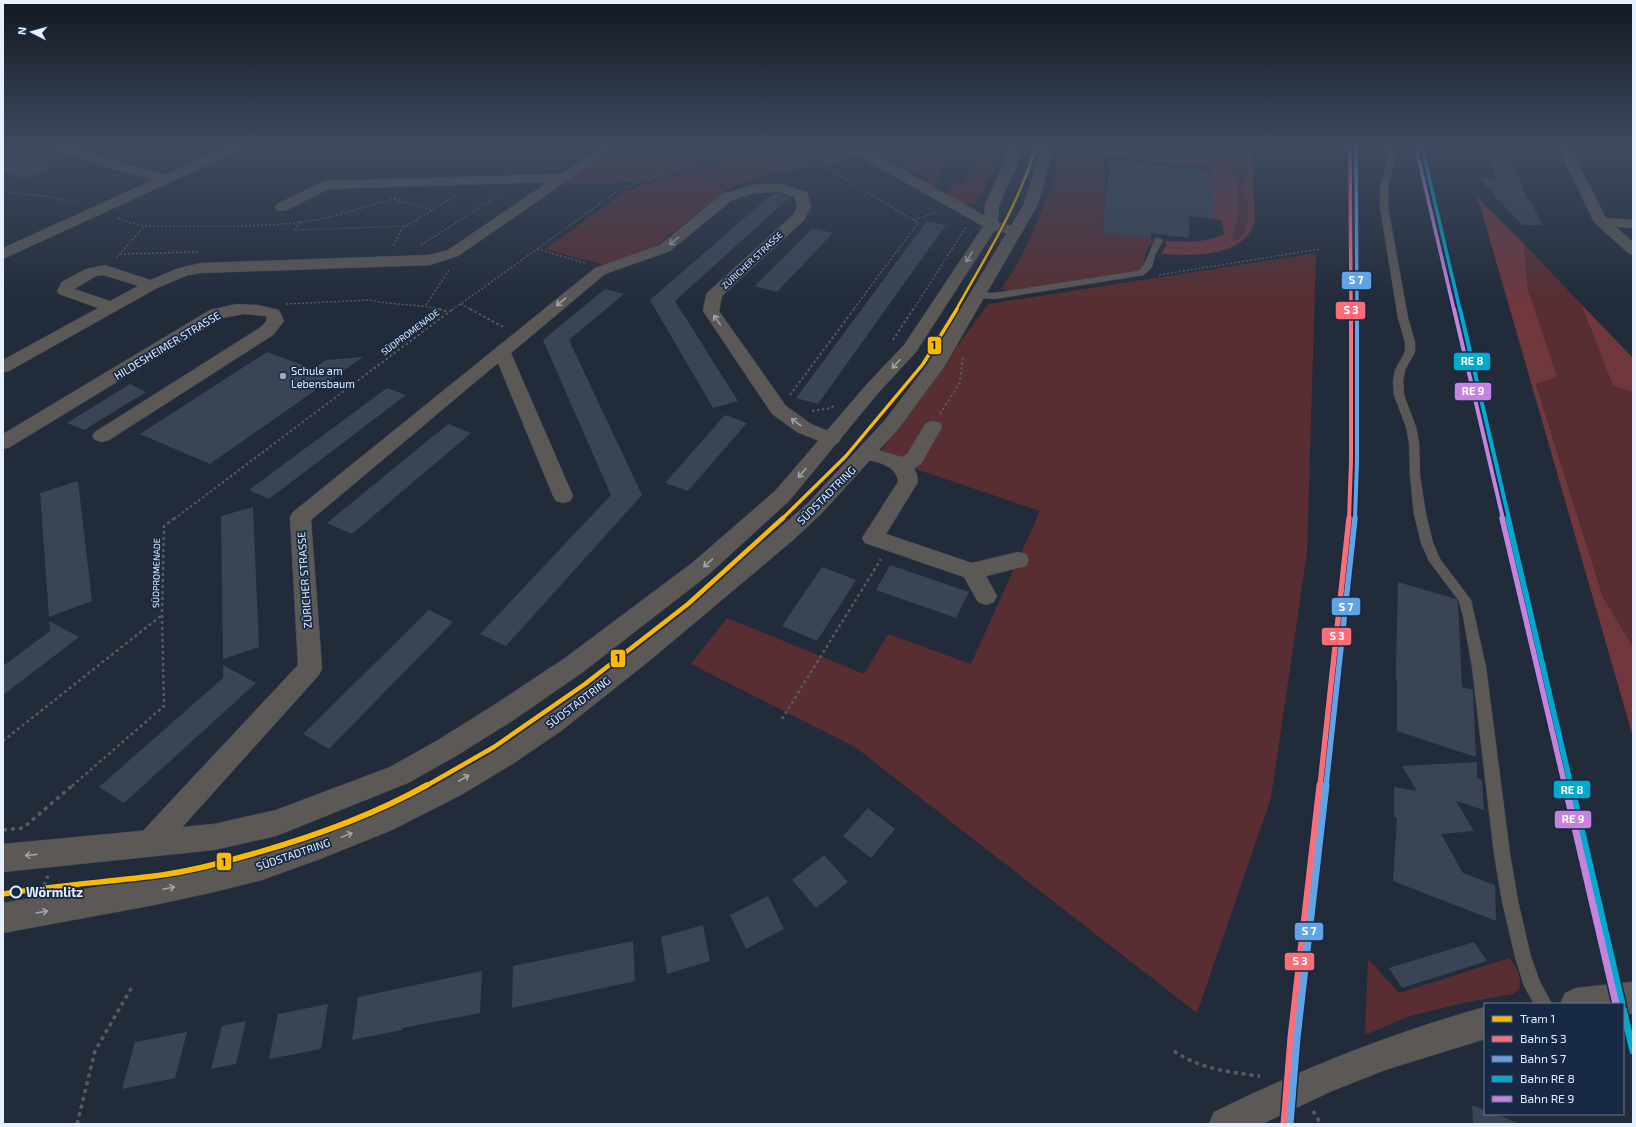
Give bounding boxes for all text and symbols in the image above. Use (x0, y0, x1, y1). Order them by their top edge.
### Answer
north arrow (12, 12, 52, 52)
text: N (15, 26, 28, 36)
street label: ZÜRICHER STRASSE (719, 229, 785, 291)
one-way arrow (668, 236, 679, 245)
one-way arrow (965, 251, 973, 262)
line badge: S 7 (1341, 271, 1372, 290)
text: S 7 (1349, 273, 1364, 286)
one-way arrow (556, 298, 567, 307)
line badge: S 3 (1335, 301, 1366, 320)
text: S 3 (1343, 303, 1359, 316)
street label: SÜDPROMENADE (379, 307, 441, 357)
street label: HILDESHEIMER STRASSE (112, 308, 222, 382)
one-way arrow (713, 315, 721, 326)
line badge: 1 (927, 336, 942, 355)
text: 1 (932, 338, 936, 351)
line badge: RE 8 (1453, 352, 1491, 371)
text: RE 8 (1461, 354, 1483, 367)
one-way arrow (891, 359, 901, 369)
place label: Schule am Lebensbaum (291, 364, 355, 390)
marker: Schule am Lebensbaum (278, 371, 288, 381)
line badge: RE 9 (1454, 382, 1492, 401)
text: RE 9 (1462, 384, 1484, 397)
one-way arrow (791, 418, 802, 427)
street label: SÜDSTADTRING (793, 462, 858, 527)
one-way arrow (797, 468, 806, 478)
street label: ZÜRICHER STRASSE (293, 531, 314, 629)
street label: SÜDPROMENADE (150, 538, 162, 608)
one-way arrow (703, 558, 713, 567)
line badge: S 7 (1331, 597, 1361, 616)
text: S 7 (1339, 600, 1354, 613)
line badge: S 3 (1321, 627, 1352, 646)
text: S 3 (1329, 629, 1345, 642)
line badge: 1 (610, 649, 626, 668)
text: 1 (616, 651, 620, 664)
street label: SÜDSTADTRING (543, 673, 613, 730)
one-way arrow (458, 774, 470, 782)
line badge: RE 8 (1553, 780, 1591, 799)
text: RE 8 (1561, 783, 1583, 796)
line badge: RE 9 (1554, 810, 1592, 829)
text: RE 9 (1562, 812, 1584, 825)
one-way arrow (341, 830, 353, 838)
street label: SÜDSTADTRING (254, 834, 332, 873)
one-way arrow (25, 851, 38, 858)
line badge: 1 (216, 852, 232, 871)
text: 1 (222, 855, 226, 868)
one-way arrow (162, 883, 175, 891)
place label: Wörmlitz (26, 884, 83, 900)
marker: Wörmlitz (9, 885, 23, 899)
one-way arrow (35, 907, 48, 915)
line badge: S 7 (1294, 922, 1324, 941)
text: S 7 (1302, 924, 1317, 937)
line badge: S 3 (1284, 952, 1315, 971)
text: S 3 (1292, 954, 1308, 967)
legend (1484, 1003, 1624, 1115)
text: Tram 1 (1520, 1011, 1555, 1025)
text: Bahn S 3 (1520, 1031, 1567, 1045)
text: Bahn S 7 (1520, 1051, 1566, 1065)
text: Bahn RE 8 (1520, 1071, 1575, 1085)
text: Bahn RE 9 (1520, 1091, 1574, 1105)

